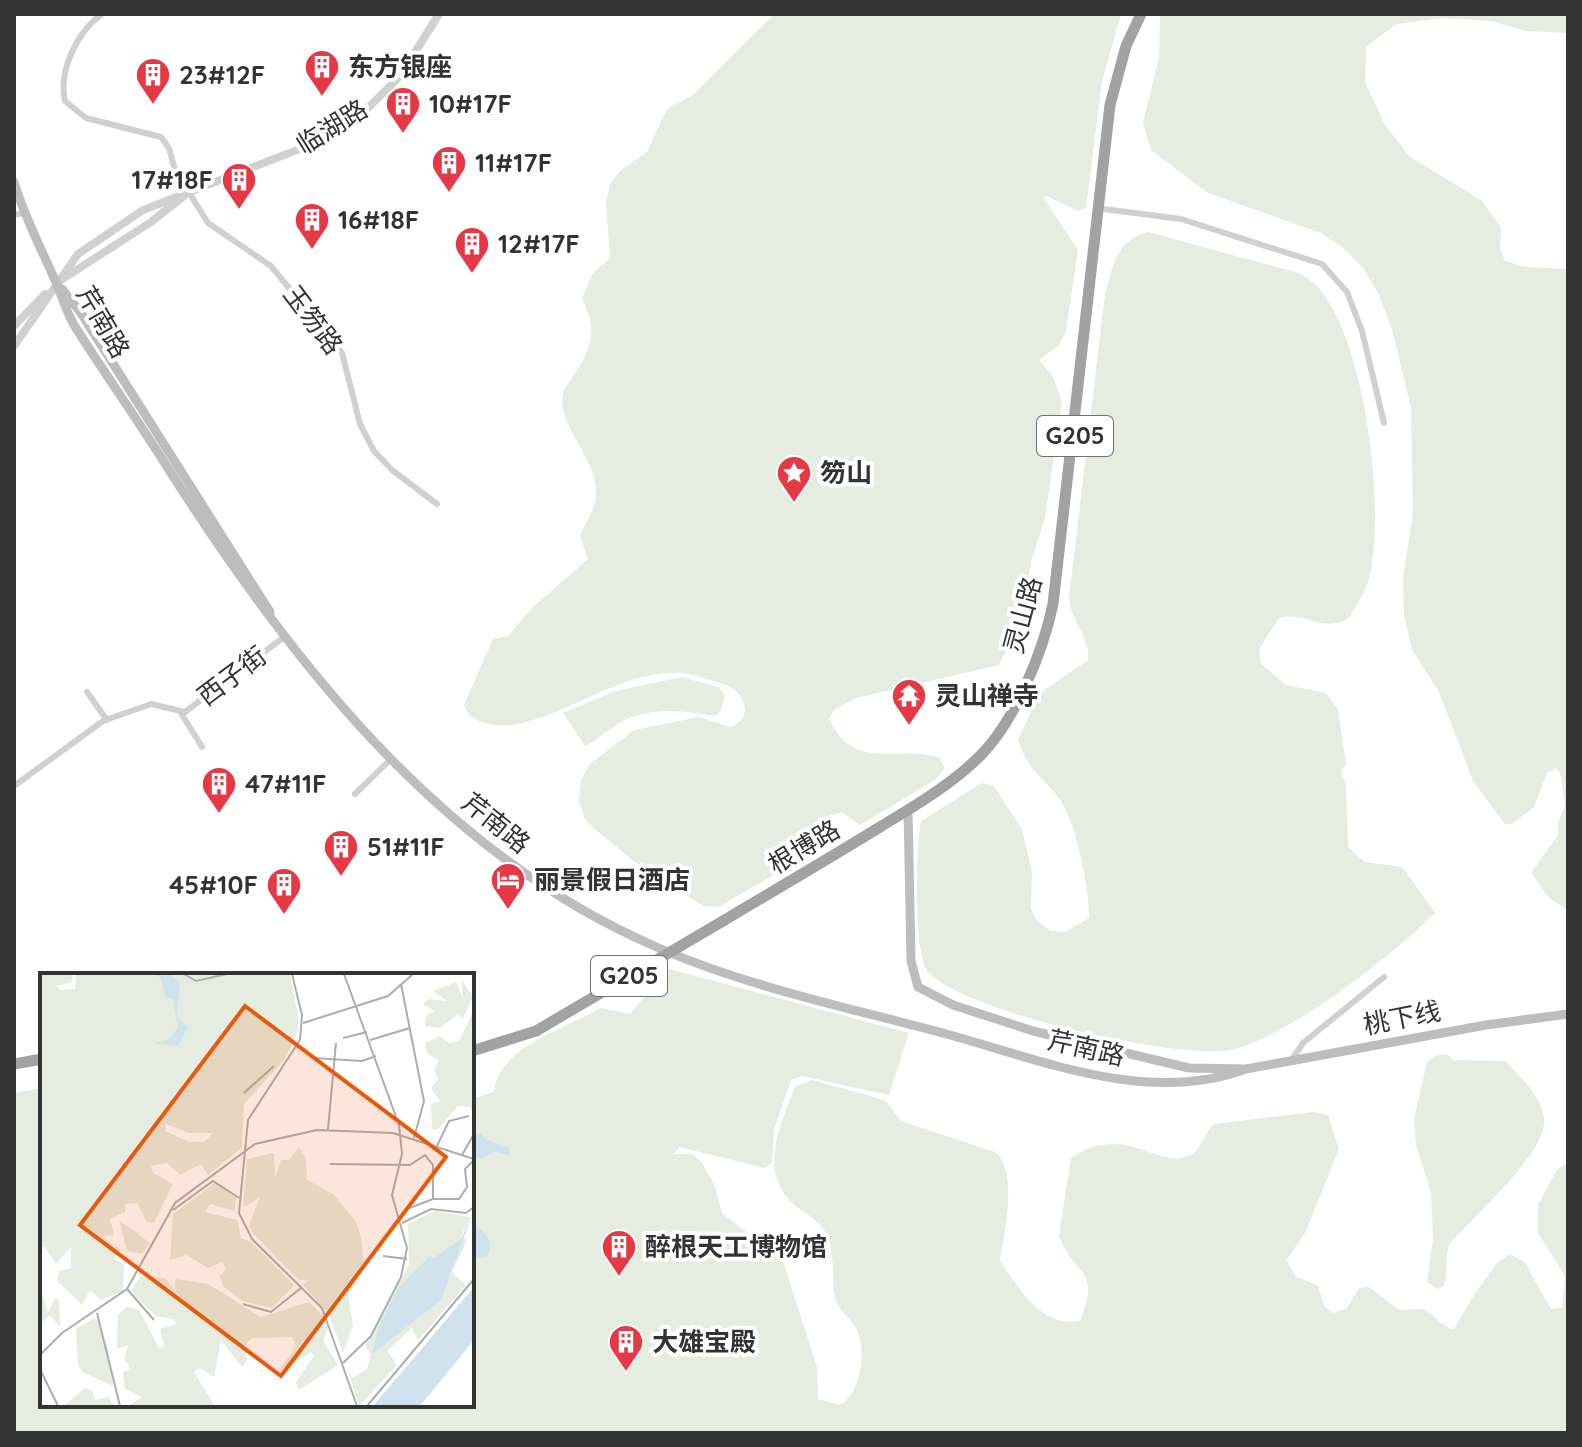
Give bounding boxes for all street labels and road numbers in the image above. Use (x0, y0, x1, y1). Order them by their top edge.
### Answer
street label: 临湖路 (290, 92, 374, 161)
street label: 玉笏路 (277, 279, 350, 361)
street label: 芹南路 (70, 280, 137, 364)
road number: G205 (1037, 416, 1113, 456)
street label: 灵山路 (996, 573, 1049, 657)
street label: 西子街 (191, 639, 273, 712)
street label: 芹南路 (456, 785, 537, 860)
street label: 根博路 (762, 812, 846, 881)
road number: G205 (591, 956, 667, 996)
street label: 桃下线 (1360, 994, 1443, 1041)
street label: 芹南路 (1044, 1023, 1128, 1072)

